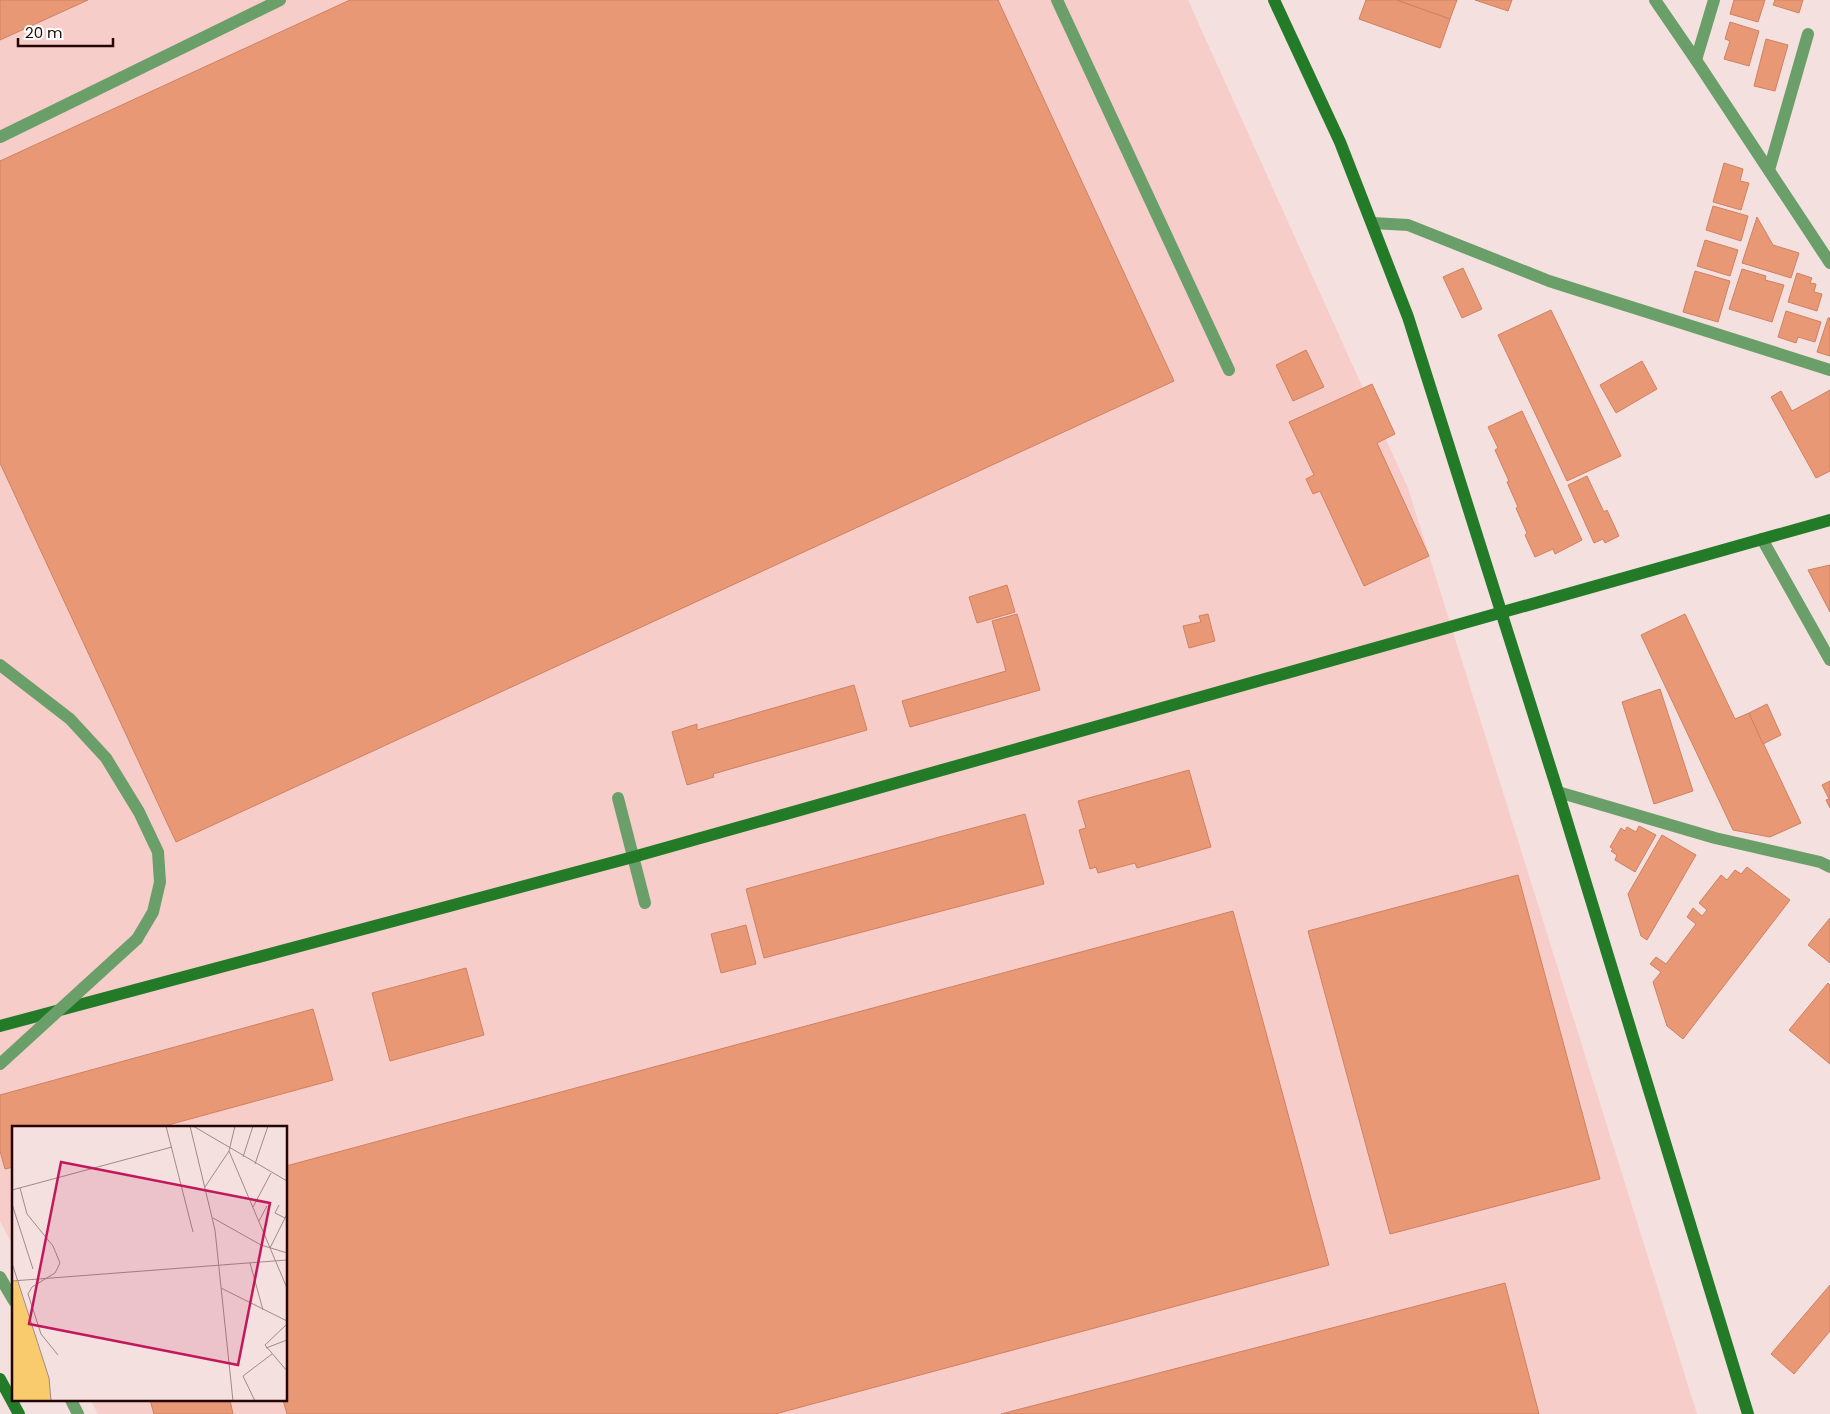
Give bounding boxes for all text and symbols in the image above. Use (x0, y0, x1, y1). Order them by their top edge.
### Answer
scale bar (18, 15, 112, 47)
text: 20 m (25, 22, 63, 43)
inset map (12, 1126, 288, 1402)

